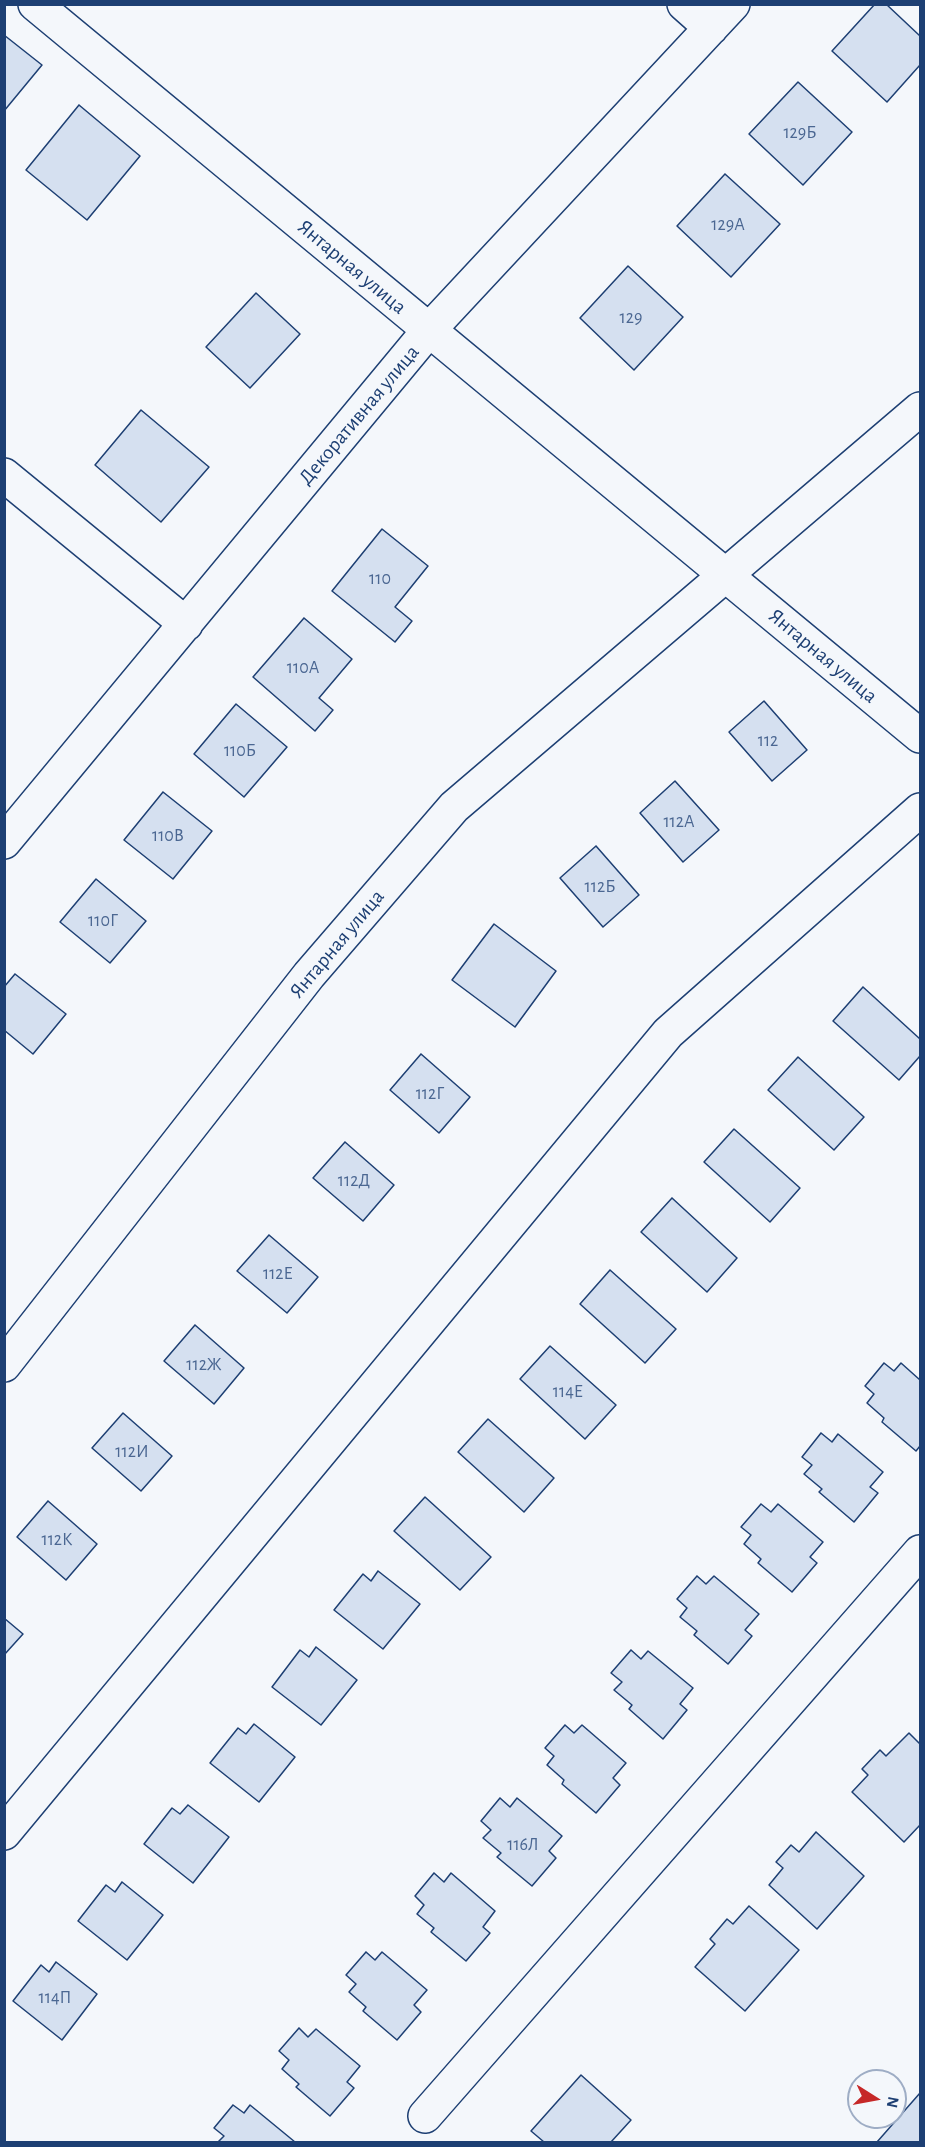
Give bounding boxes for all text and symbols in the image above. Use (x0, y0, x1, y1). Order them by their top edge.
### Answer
house number: 129Б (783, 122, 817, 144)
street label: Янтарная улица (292, 214, 412, 320)
house number: 129А (711, 214, 745, 236)
house number: 129 (620, 307, 642, 329)
street label: Декоративная улица (293, 340, 425, 490)
house number: 110 (369, 568, 391, 590)
street label: Янтарная улица (763, 603, 883, 709)
house number: 110А (287, 657, 319, 679)
house number: 112 (758, 730, 778, 752)
house number: 110Б (224, 740, 256, 762)
house number: 112А (663, 811, 695, 833)
house number: 110В (152, 825, 184, 847)
house number: 112Б (585, 876, 615, 898)
street label: Янтарная улица (284, 884, 390, 1004)
house number: 110Г (88, 910, 118, 932)
house number: 112Г (416, 1083, 444, 1105)
house number: 112Д (338, 1170, 370, 1192)
house number: 112Е (263, 1263, 293, 1285)
house number: 112Ж (186, 1354, 222, 1376)
house number: 114Е (553, 1381, 583, 1403)
house number: 112И (115, 1441, 149, 1463)
house number: 112К (41, 1529, 73, 1551)
house number: 116Л (507, 1834, 539, 1856)
house number: 114П (39, 1987, 71, 2009)
north arrow (847, 2069, 907, 2129)
text: N (884, 2095, 902, 2109)

